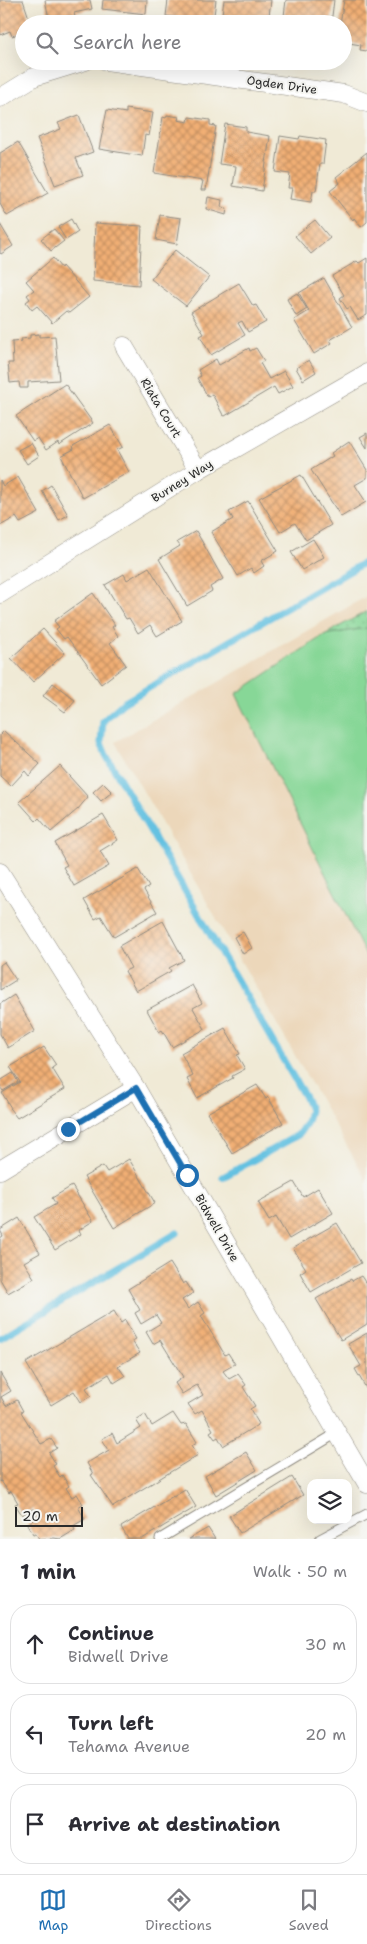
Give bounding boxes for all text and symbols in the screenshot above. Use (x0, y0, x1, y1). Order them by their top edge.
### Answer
search box (15, 15, 352, 70)
icon: search (33, 29, 61, 57)
text: Search here (73, 30, 182, 55)
street label: Ogden Drive (246, 72, 318, 98)
street label: Riata Court (137, 375, 185, 441)
street label: Burney Way (148, 456, 216, 506)
route end (57, 1118, 80, 1141)
route start (176, 1164, 199, 1187)
street label: Bidwell Drive (191, 1191, 243, 1265)
map controls (307, 1479, 352, 1524)
button: layers (307, 1479, 352, 1524)
scale bar (15, 1504, 82, 1527)
text: 20 m (22, 1507, 58, 1525)
text: 1 min (20, 1558, 76, 1586)
text: Walk · 50 m (253, 1561, 347, 1582)
text: Continue (68, 1621, 154, 1646)
icon: ahead (21, 1630, 49, 1658)
text: 30 m (305, 1634, 346, 1655)
text: Bidwell Drive (68, 1646, 169, 1667)
text: Turn left (68, 1711, 154, 1736)
icon: left (21, 1720, 49, 1748)
text: 20 m (305, 1724, 346, 1745)
text: Tehama Avenue (68, 1736, 190, 1757)
icon: arrive (21, 1810, 49, 1838)
text: Arrive at destination (68, 1812, 280, 1837)
tab: Map (38, 1886, 68, 1934)
tab: Directions (145, 1886, 212, 1934)
tab: Saved (289, 1886, 329, 1934)

